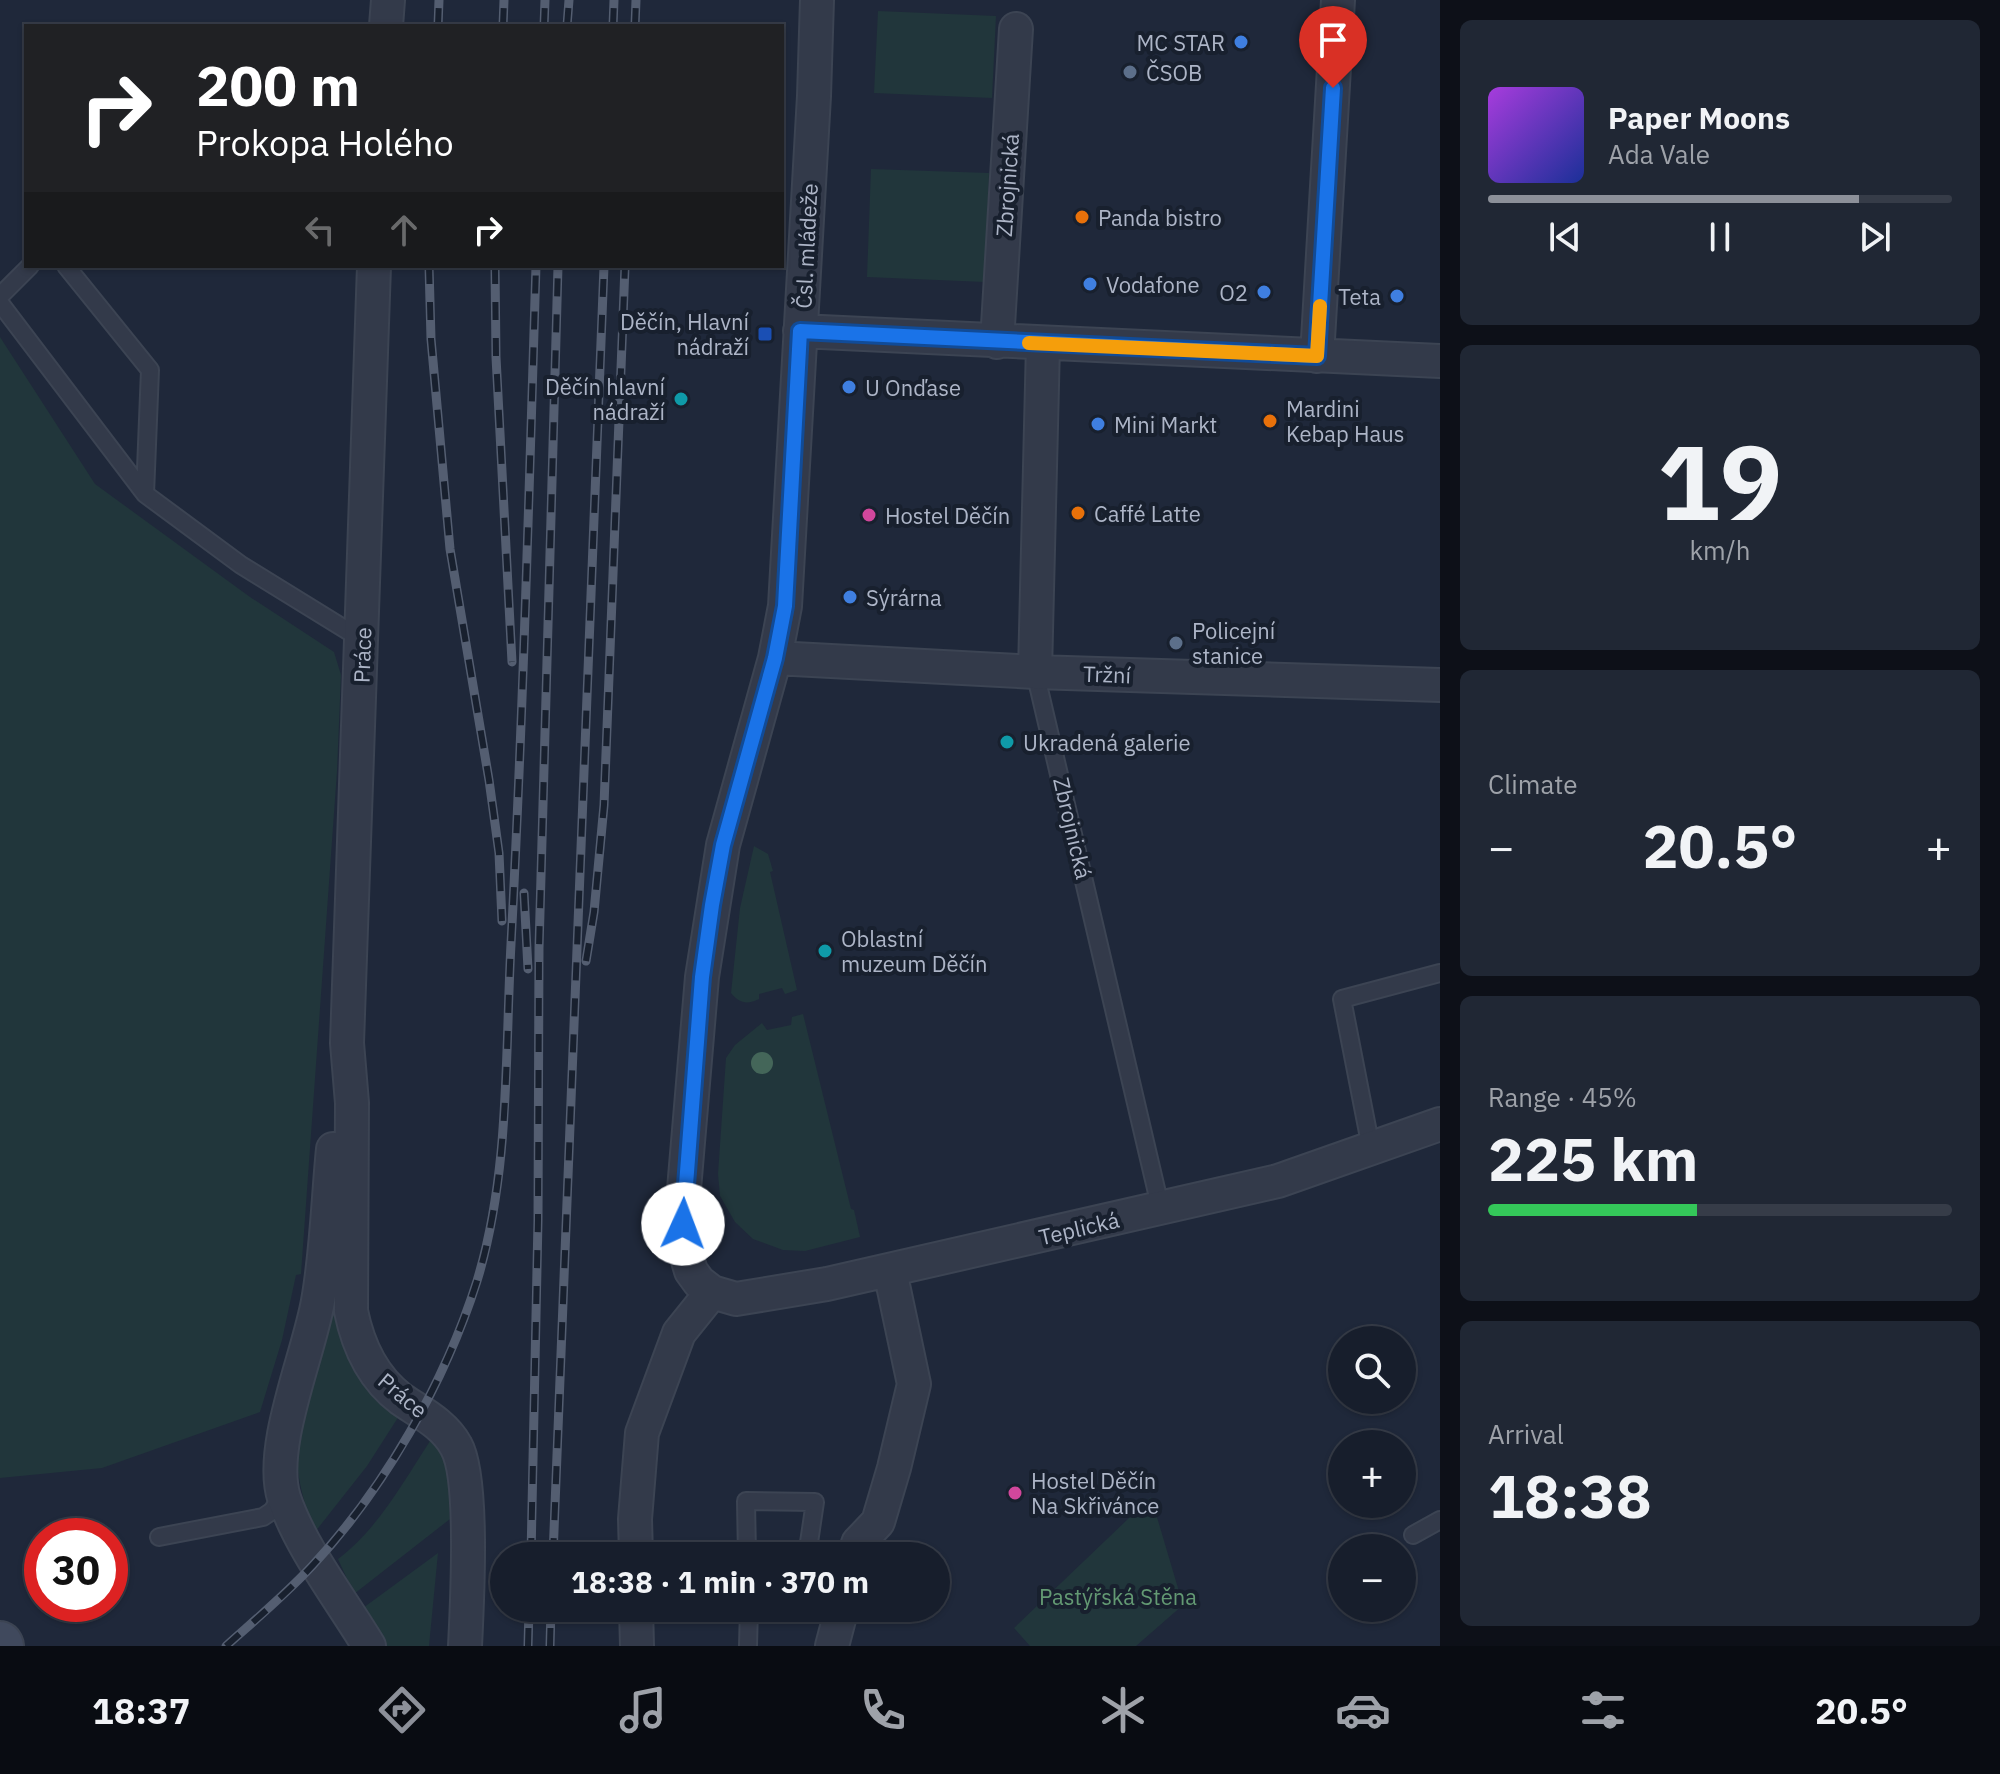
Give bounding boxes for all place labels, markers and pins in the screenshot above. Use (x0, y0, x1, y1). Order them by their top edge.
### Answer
pin (1299, 6, 1367, 88)
place label: MC STAR (1136, 28, 1225, 57)
marker: MC STAR (1232, 33, 1250, 51)
place label: ČSOB (1146, 58, 1202, 87)
marker: ČSOB (1121, 63, 1139, 81)
place label: Panda bistro (1098, 203, 1222, 232)
marker: Panda bistro (1073, 208, 1091, 226)
place label: Vodafone (1106, 270, 1200, 299)
marker: Vodafone (1081, 275, 1099, 293)
place label: O2 (1219, 278, 1248, 307)
place label: Teta (1338, 282, 1381, 311)
marker: O2 (1255, 283, 1273, 301)
marker: Teta (1388, 287, 1406, 305)
place label: Děčín, Hlavní nádraží (620, 307, 749, 361)
marker: Děčín, Hlavní nádraží (756, 325, 774, 343)
place label: Děčín hlavní nádraží (545, 372, 665, 426)
place label: U Onďase (865, 373, 961, 402)
marker: U Onďase (840, 378, 858, 396)
marker: Děčín hlavní nádraží (672, 390, 690, 408)
place label: Mardini Kebap Haus (1286, 394, 1404, 448)
place label: Mini Markt (1114, 410, 1217, 439)
marker: Mardini Kebap Haus (1261, 412, 1279, 430)
marker: Mini Markt (1089, 415, 1107, 433)
place label: Caffé Latte (1094, 499, 1201, 528)
place label: Hostel Děčín (885, 501, 1010, 530)
marker: Caffé Latte (1069, 504, 1087, 522)
marker: Hostel Děčín (860, 506, 878, 524)
place label: Sýrárna (866, 583, 942, 612)
marker: Sýrárna (841, 588, 859, 606)
place label: Policejní stanice (1192, 616, 1276, 670)
marker: Policejní stanice (1167, 634, 1185, 652)
place label: Ukradená galerie (1023, 728, 1191, 757)
marker: Ukradená galerie (998, 733, 1016, 751)
place label: Oblastní muzeum Děčín (841, 924, 988, 978)
marker: Oblastní muzeum Děčín (816, 942, 834, 960)
place label: Hostel Děčín Na Skřivánce (1031, 1466, 1159, 1520)
marker: Hostel Děčín Na Skřivánce (1006, 1484, 1024, 1502)

